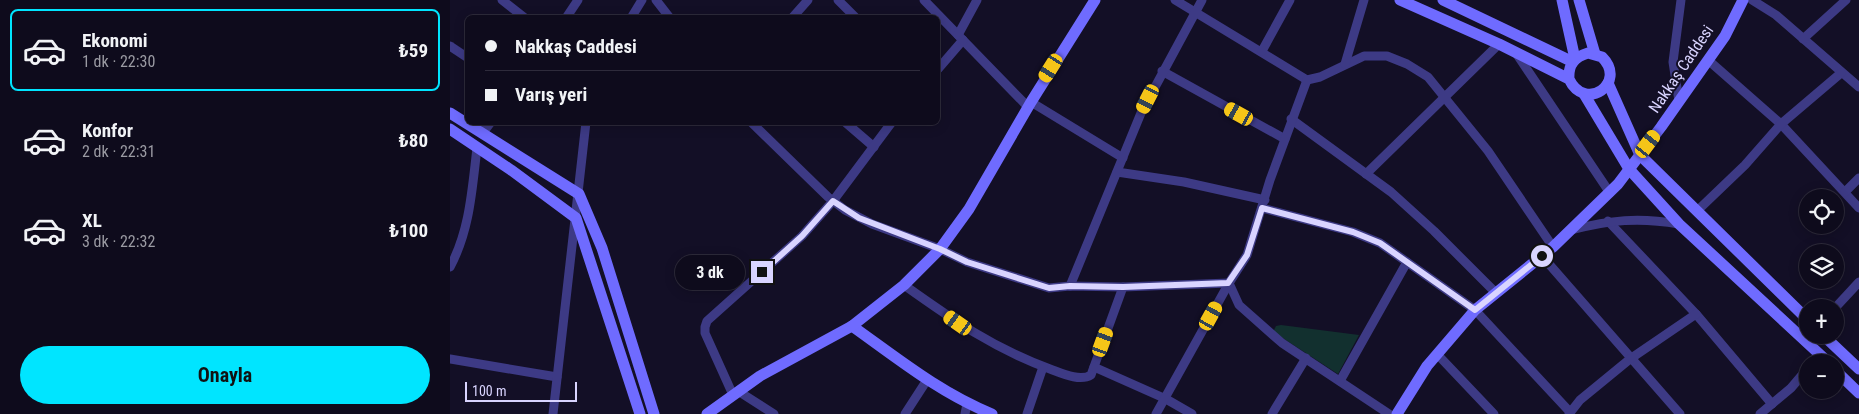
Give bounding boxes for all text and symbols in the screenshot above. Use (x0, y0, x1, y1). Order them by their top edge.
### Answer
street label: Nakkaş Caddesi (1645, 22, 1717, 116)
icon: car (22, 28, 67, 73)
text: Ekonomi (82, 29, 148, 52)
text: Nakkaş Caddesi (515, 35, 637, 58)
text: ₺59 (399, 39, 428, 62)
car (1036, 51, 1065, 85)
text: 1 dk · 22:30 (82, 52, 155, 71)
car (1134, 82, 1161, 116)
text: Varış yeri (515, 83, 587, 106)
car (1222, 100, 1255, 128)
icon: car (22, 118, 67, 163)
text: Konfor (82, 119, 133, 142)
car (1632, 128, 1663, 160)
text: ₺80 (399, 129, 428, 152)
text: 2 dk · 22:31 (82, 142, 155, 161)
map controls (1799, 189, 1844, 399)
button: locate (1799, 189, 1844, 234)
icon: car (22, 208, 67, 253)
text: XL (82, 209, 102, 232)
text: ₺100 (389, 219, 428, 242)
text: 3 dk · 22:32 (82, 232, 155, 251)
button: layers (1799, 244, 1844, 289)
route start (1531, 245, 1553, 267)
callout: 3 dk (674, 254, 744, 290)
route end (751, 261, 773, 283)
text: 3 dk (696, 263, 724, 282)
car (1197, 299, 1224, 333)
button: + (1799, 299, 1844, 344)
car (941, 308, 974, 338)
car (1090, 325, 1115, 359)
button: Onayla (20, 346, 430, 404)
button: − (1799, 354, 1844, 399)
scale bar (465, 379, 578, 402)
text: 100 m (472, 383, 507, 399)

